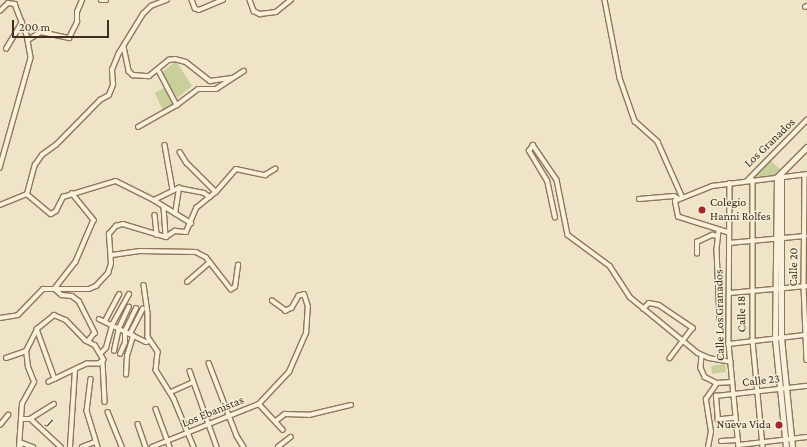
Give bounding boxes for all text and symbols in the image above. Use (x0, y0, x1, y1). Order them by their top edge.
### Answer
scale bar (14, 12, 111, 38)
text: 200 m (19, 20, 50, 34)
street label: Los Granados (742, 115, 798, 171)
place label: Colegio Hanni Rolfes (710, 196, 771, 224)
marker: Colegio Hanni Rolfes (697, 205, 707, 215)
street label: Calle 20 (786, 247, 802, 287)
street label: Calle Los Granados (712, 269, 728, 361)
street label: Calle 18 (734, 295, 750, 333)
street label: Calle 23 (741, 372, 781, 390)
street label: Los Ebanistas (180, 393, 246, 431)
street label: J (44, 416, 56, 430)
place label: Nueva Vida (717, 418, 771, 432)
marker: Nueva Vida (774, 420, 784, 430)

